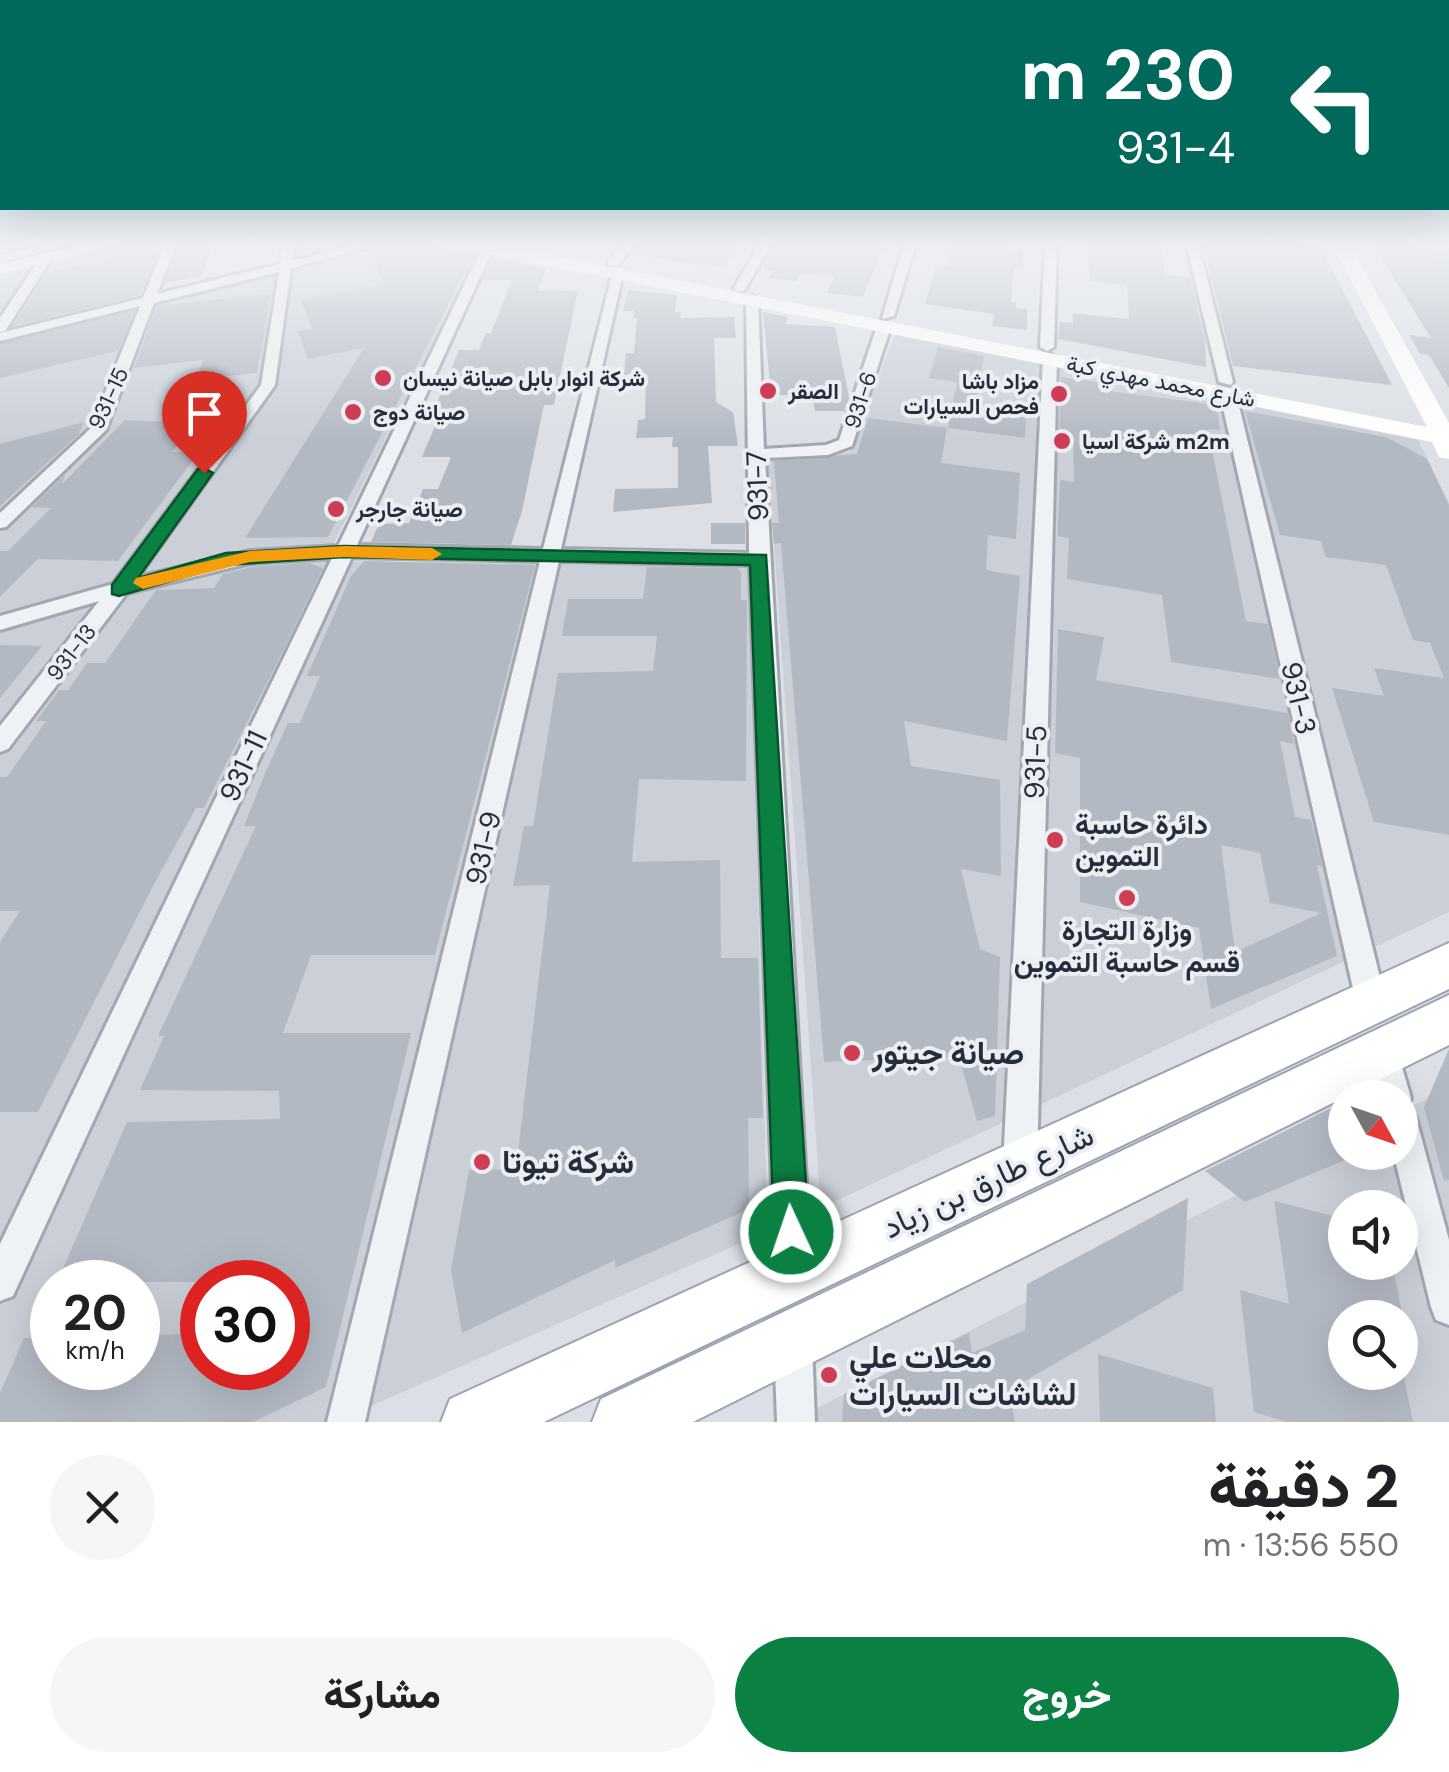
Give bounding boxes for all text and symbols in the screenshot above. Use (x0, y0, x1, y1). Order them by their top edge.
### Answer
text: 230 m (1021, 30, 1235, 121)
icon: left (1270, 40, 1400, 170)
text: 931-4 (1116, 118, 1235, 177)
street label: شارع محمد مهدي كبة (1063, 349, 1258, 418)
street label: 931-15 (82, 363, 135, 434)
place label: شركة انوار بابل صيانة نيسان (403, 364, 645, 393)
marker: شركة انوار بابل صيانة نيسان (372, 367, 394, 389)
place label: مزاد باشا فحص السيارات (904, 367, 1039, 421)
street label: 931-6 (838, 368, 883, 433)
pin (162, 371, 247, 474)
place label: الصقر (787, 377, 839, 406)
marker: الصقر (757, 380, 779, 402)
marker: مزاد باشا فحص السيارات (1048, 383, 1070, 405)
icon: arrive (177, 386, 232, 441)
place label: صيانة دوج (373, 398, 465, 427)
marker: صيانة دوج (342, 401, 364, 423)
place label: شركة اسيا m2m (1082, 427, 1230, 456)
marker: شركة اسيا m2m (1051, 430, 1073, 452)
street label: 931-7 (738, 450, 777, 522)
place label: صيانة جارجر (355, 495, 463, 524)
marker: صيانة جارجر (325, 498, 347, 520)
street label: 931-13 (40, 618, 103, 687)
street label: 931-3 (1272, 658, 1325, 738)
street label: 931-5 (1016, 724, 1055, 800)
street label: 931-11 (211, 725, 276, 808)
place label: دائرة حاسبة التموين (1075, 806, 1208, 875)
street label: 931-9 (457, 808, 510, 889)
marker: دائرة حاسبة التموين (1044, 829, 1066, 851)
marker: وزارة التجارة قسم حاسبة التموين (1116, 887, 1138, 909)
place label: وزارة التجارة قسم حاسبة التموين (1014, 912, 1240, 981)
place label: صيانة جيتور (871, 1032, 1024, 1074)
marker: صيانة جيتور (841, 1042, 863, 1064)
north arrow (1328, 1080, 1418, 1170)
map controls (1328, 1080, 1418, 1390)
street label: شارع طارق بن زياد (876, 1114, 1101, 1249)
place label: شركة تيوتا (502, 1141, 634, 1183)
marker: شركة تيوتا (471, 1151, 493, 1173)
position arrow (739, 1180, 843, 1284)
button: sound (1328, 1190, 1418, 1280)
speed limit sign: 30 (180, 1260, 310, 1390)
text: 20 (63, 1280, 127, 1346)
button: search (1328, 1300, 1418, 1390)
text: km/h (65, 1334, 125, 1367)
place label: محلات علي لشاشات السيارات (849, 1336, 1077, 1415)
marker: محلات علي لشاشات السيارات (818, 1364, 840, 1386)
text: 2 دقيقة (1208, 1447, 1399, 1526)
button: close (50, 1455, 155, 1560)
text: 550 m · 13:56 (1203, 1524, 1399, 1566)
button: مشاركة (50, 1637, 715, 1752)
button: خروج (735, 1637, 1399, 1752)

